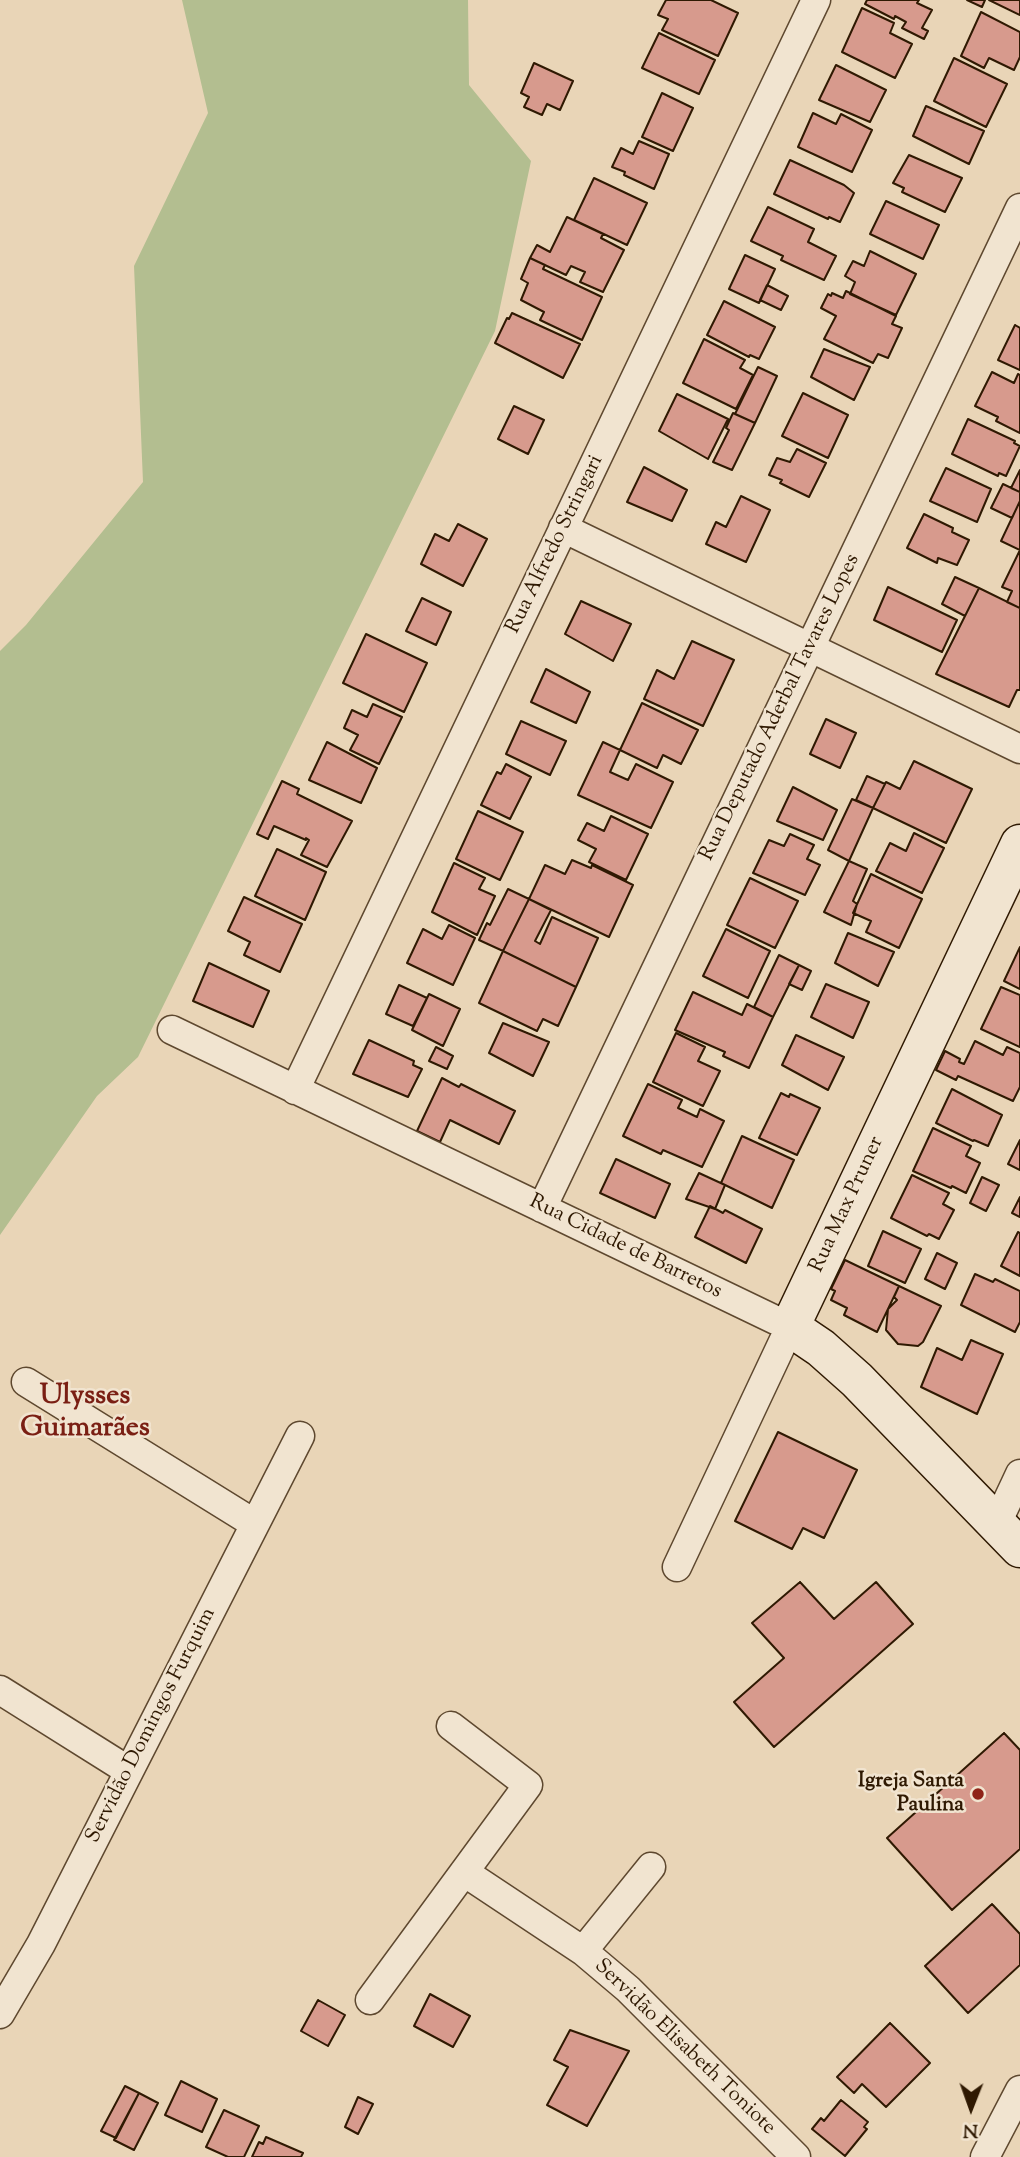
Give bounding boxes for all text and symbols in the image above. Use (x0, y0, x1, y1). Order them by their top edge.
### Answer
street label: Rua Alfredo Stringari (502, 452, 610, 638)
street label: Rua Deputado Aderbal Tavares Lopes (696, 550, 866, 866)
street label: Rua Max Pruner (806, 1133, 890, 1277)
street label: Rua Cidade de Barretos (525, 1190, 725, 1306)
district label: Ulysses Guimarães (20, 1381, 150, 1447)
street label: Servidão Domingos Furquim (82, 1604, 222, 1848)
place label: Igreja Santa Paulina (858, 1769, 964, 1819)
marker: Igreja Santa Paulina (970, 1786, 986, 1802)
street label: Servidão Elisabeth Toniote (588, 1955, 780, 2141)
north arrow (936, 2073, 1006, 2143)
text: N (963, 2116, 978, 2143)

